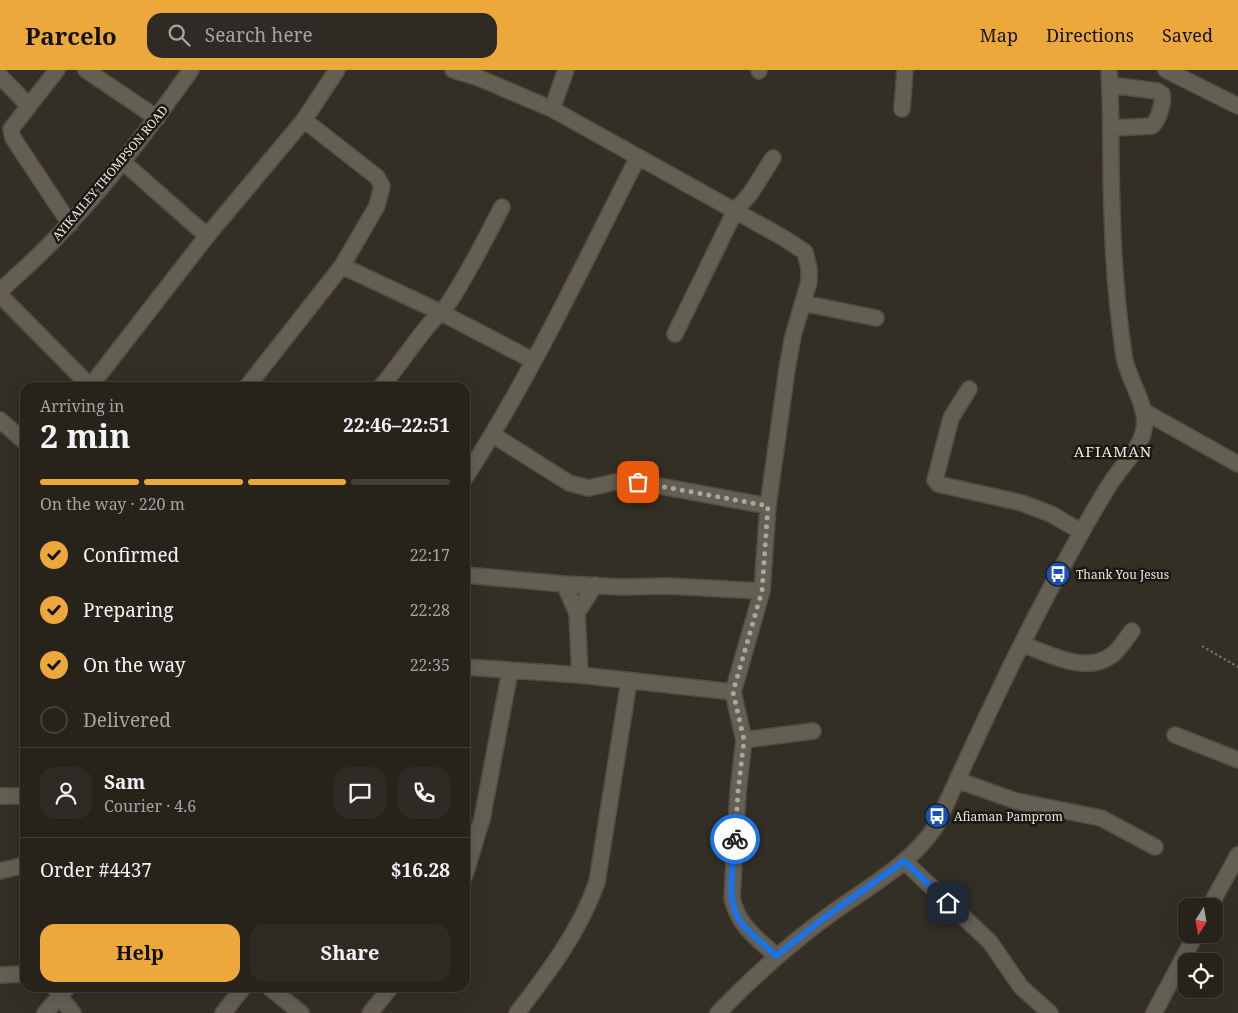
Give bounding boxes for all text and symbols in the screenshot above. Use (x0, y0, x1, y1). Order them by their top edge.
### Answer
search box (147, 13, 497, 58)
text: Parcelo (25, 19, 117, 52)
icon: search (165, 21, 193, 49)
text: Search here (205, 22, 313, 48)
text: Map (980, 23, 1018, 47)
text: Directions (1046, 23, 1134, 47)
text: Saved (1162, 23, 1213, 47)
street label: AYIKAILEY THOMPSON ROAD (48, 102, 172, 244)
text: Arriving in (40, 395, 124, 417)
text: 22:46–22:51 (343, 412, 450, 438)
text: 2 min (40, 414, 131, 457)
district label: AFIAMAN (1074, 441, 1152, 461)
pin (617, 461, 659, 503)
icon: bag (624, 468, 652, 496)
text: On the way · 220 m (40, 493, 185, 515)
icon: check (40, 541, 68, 569)
text: Confirmed (83, 542, 179, 568)
text: 22:17 (410, 544, 450, 566)
bus stop icon: Thank You Jesus (1045, 561, 1071, 587)
place label: Thank You Jesus (1076, 566, 1169, 583)
icon: check (40, 596, 68, 624)
text: Preparing (83, 597, 173, 623)
text: 22:28 (410, 599, 450, 621)
icon: check (40, 651, 68, 679)
text: On the way (83, 652, 186, 678)
text: 22:35 (410, 654, 450, 676)
text: Delivered (83, 707, 171, 733)
button: person (40, 767, 92, 819)
button: chat (334, 767, 386, 819)
button: phone (398, 767, 450, 819)
text: Sam (104, 769, 145, 795)
text: Courier · 4.6 (104, 795, 196, 817)
bus stop icon: Afiaman Pamprom (924, 803, 950, 829)
place label: Afiaman Pamprom (954, 808, 1063, 825)
courier (710, 814, 760, 864)
icon: bike (721, 825, 749, 853)
text: Order #4437 (40, 857, 152, 883)
text: $16.28 (391, 857, 450, 883)
pin (927, 882, 969, 924)
icon: home (934, 889, 962, 917)
north arrow (1178, 898, 1222, 942)
map controls (1178, 898, 1223, 998)
button: Help (40, 924, 240, 982)
button: Share (250, 924, 450, 982)
button: locate (1178, 953, 1223, 998)

